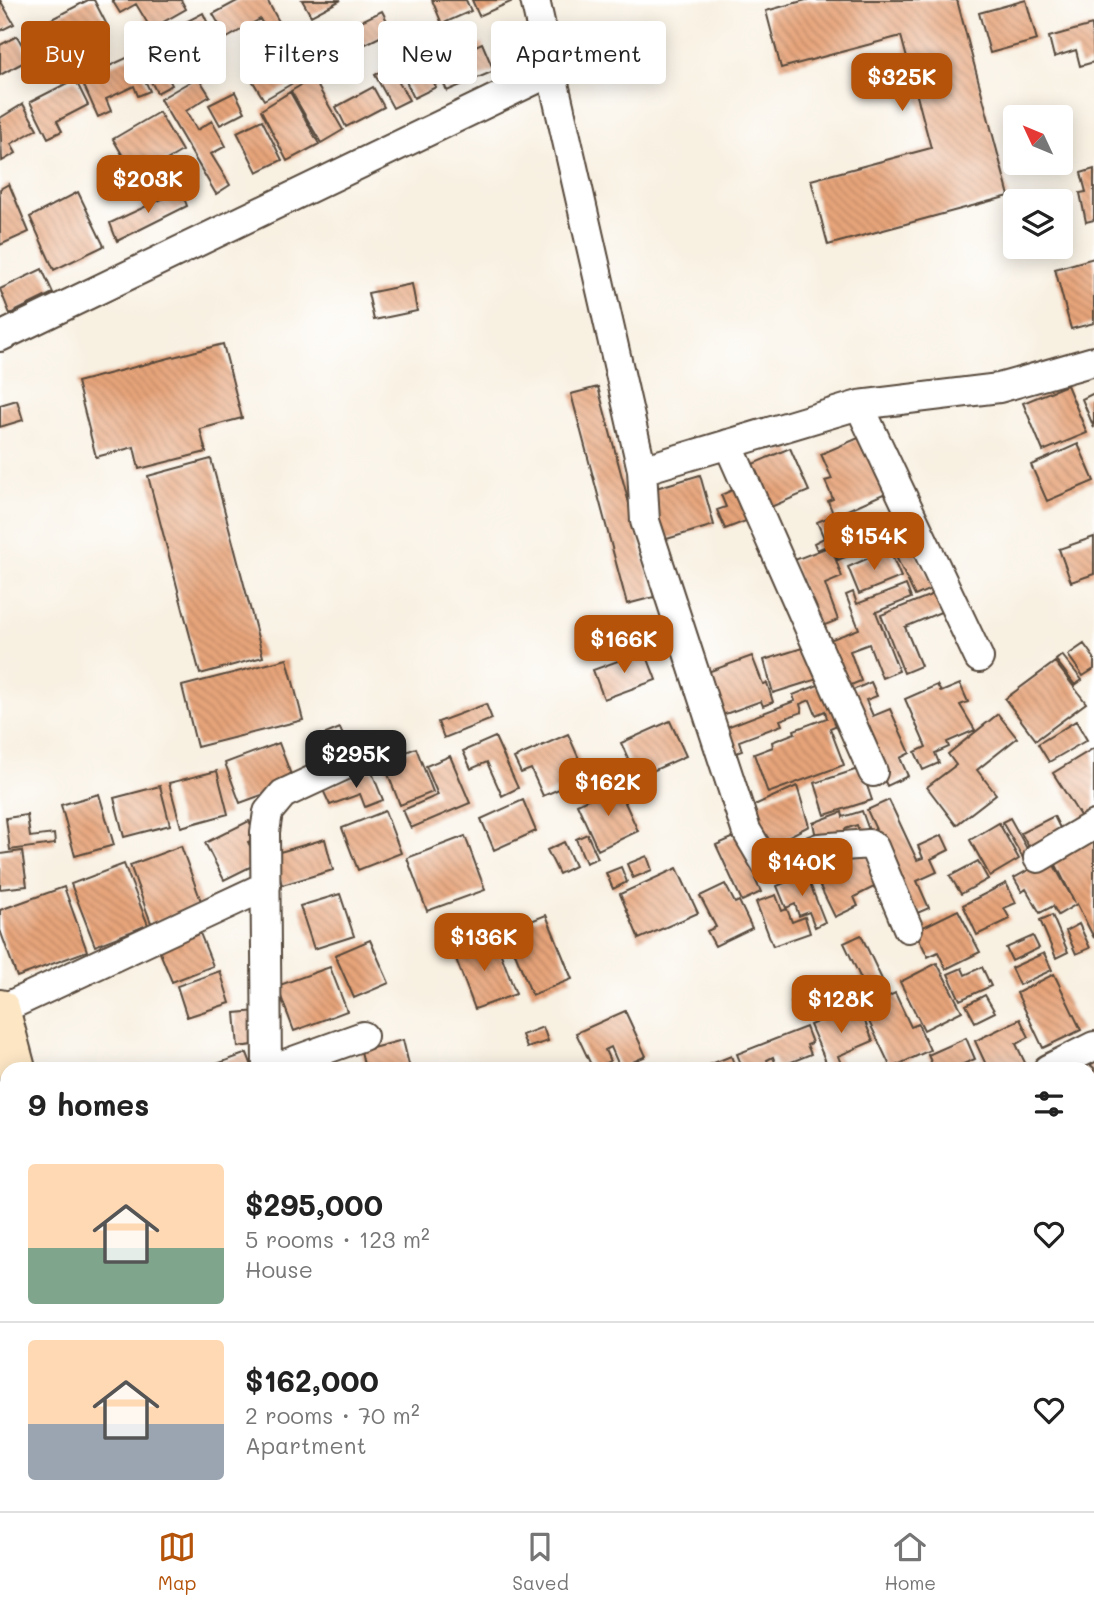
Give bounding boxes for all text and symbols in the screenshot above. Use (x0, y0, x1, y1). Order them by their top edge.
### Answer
chip: Buy (21, 21, 110, 84)
chip: Rent (124, 21, 226, 84)
chip: Filters (240, 21, 364, 84)
chip: New (378, 21, 477, 84)
chip: Apartment (491, 21, 666, 84)
pin: $325K (853, 54, 951, 113)
text: $325K (867, 61, 937, 91)
north arrow (1003, 105, 1073, 175)
map controls (1003, 105, 1073, 259)
pin: $203K (99, 156, 197, 215)
text: $203K (113, 163, 183, 193)
button: layers (1003, 189, 1073, 259)
pin: $154K (825, 512, 923, 572)
text: $154K (840, 520, 908, 550)
pin: $166K (575, 616, 673, 675)
text: $166K (590, 623, 658, 653)
pin: $295K (307, 730, 405, 790)
text: $295K (321, 738, 391, 768)
pin: $162K (559, 758, 657, 818)
text: $162K (575, 766, 641, 796)
pin: $140K (753, 838, 851, 898)
text: $140K (768, 846, 836, 876)
pin: $136K (435, 914, 533, 973)
text: $136K (450, 921, 518, 951)
pin: $128K (792, 976, 890, 1035)
text: $128K (808, 983, 874, 1013)
text: 9 homes (28, 1084, 149, 1124)
icon: filters (1030, 1085, 1068, 1123)
text: $295,000 (245, 1184, 383, 1224)
icon: home (84, 1192, 168, 1276)
icon: heart (1030, 1215, 1068, 1253)
text: 5 rooms · 123 m² (245, 1224, 430, 1254)
text: House (245, 1254, 313, 1284)
text: $162,000 (245, 1360, 379, 1400)
icon: home (84, 1368, 168, 1452)
icon: heart (1030, 1391, 1068, 1429)
text: 2 rooms · 70 m² (245, 1400, 420, 1430)
text: Apartment (245, 1430, 367, 1460)
tab: Map (158, 1528, 197, 1595)
tab: Saved (512, 1528, 569, 1595)
tab: Home (884, 1528, 936, 1595)

